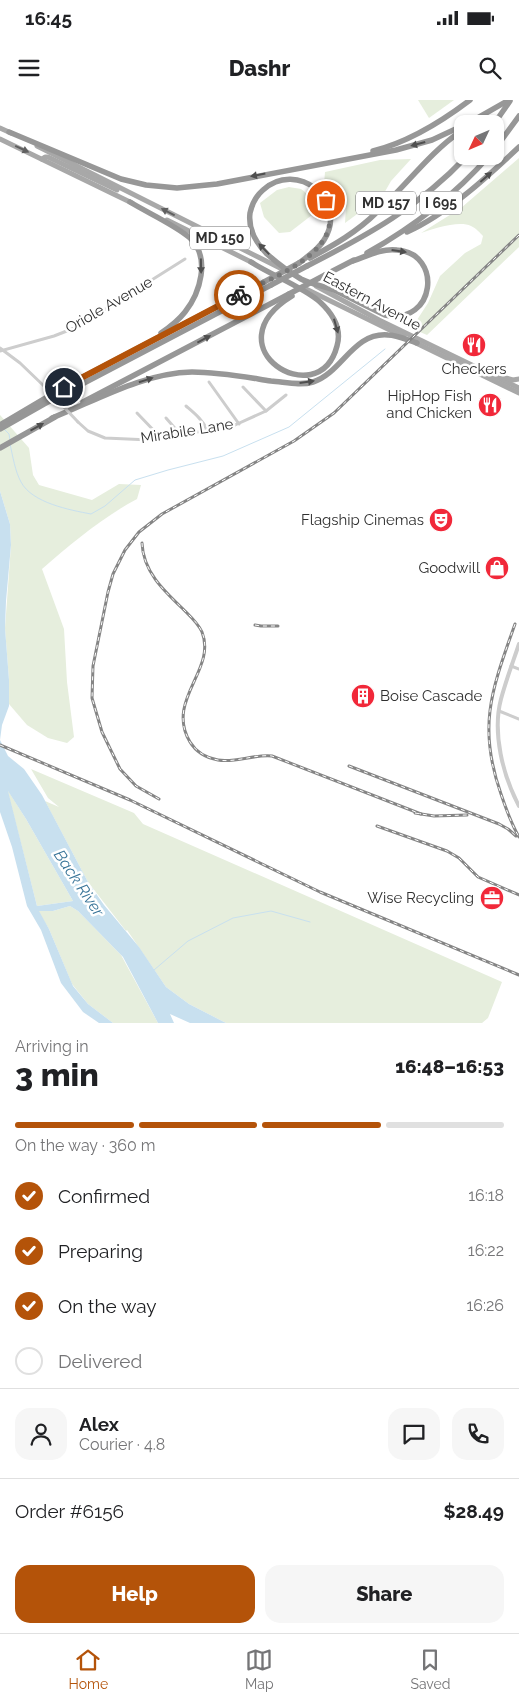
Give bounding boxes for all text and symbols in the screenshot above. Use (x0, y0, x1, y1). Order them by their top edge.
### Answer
text: 16:45 (25, 7, 72, 29)
icon: menu (15, 54, 43, 82)
icon: search (476, 54, 504, 82)
text: Dashr (229, 55, 290, 81)
north arrow (454, 115, 504, 165)
map controls (454, 115, 504, 165)
one-way arrow (410, 141, 425, 149)
one-way arrow (15, 145, 29, 153)
one-way arrow (479, 171, 491, 183)
one-way arrow (250, 172, 266, 180)
pin (305, 179, 347, 221)
icon: bag (312, 186, 340, 214)
road number: MD 157 (356, 192, 416, 215)
road number: I 695 (420, 192, 462, 215)
one-way arrow (161, 208, 176, 216)
road number: MD 150 (190, 226, 250, 250)
one-way arrow (258, 243, 270, 255)
one-way arrow (392, 247, 408, 255)
one-way arrow (197, 258, 205, 274)
street label: Eastern Avenue (320, 268, 424, 334)
courier (214, 270, 264, 320)
street label: Oriole Avenue (62, 273, 156, 337)
icon: bike (225, 281, 253, 309)
one-way arrow (332, 319, 340, 334)
restaurant icon: Checkers (461, 332, 487, 358)
one-way arrow (196, 335, 211, 343)
place label: Checkers (442, 360, 506, 378)
pin (43, 366, 85, 408)
icon: home (50, 373, 78, 401)
one-way arrow (139, 376, 154, 384)
one-way arrow (299, 378, 315, 386)
place label: HipHop Fish and Chicken (386, 387, 472, 422)
restaurant icon: HipHop Fish and Chicken (477, 392, 503, 418)
street label: Mirabile Lane (139, 415, 235, 447)
one-way arrow (29, 423, 44, 431)
theatre icon: Flagship Cinemas (428, 507, 454, 533)
place label: Flagship Cinemas (301, 511, 424, 529)
shop icon: Goodwill (484, 555, 510, 581)
place label: Goodwill (418, 559, 481, 577)
building icon: Boise Cascade (350, 683, 376, 709)
place label: Boise Cascade (380, 687, 483, 705)
water label: Back River (50, 846, 108, 920)
office icon: Wise Recycling (479, 885, 505, 911)
place label: Wise Recycling (367, 889, 474, 907)
text: Arriving in (15, 1037, 89, 1056)
text: 16:48–16:53 (395, 1055, 504, 1077)
text: 3 min (15, 1056, 99, 1093)
text: On the way · 360 m (15, 1136, 156, 1155)
icon: check (15, 1182, 43, 1210)
text: Confirmed (58, 1185, 150, 1207)
text: 16:18 (468, 1186, 504, 1205)
icon: check (15, 1237, 43, 1265)
text: Preparing (58, 1240, 143, 1262)
text: 16:22 (468, 1241, 504, 1260)
icon: check (15, 1292, 43, 1320)
text: On the way (58, 1295, 157, 1317)
text: 16:26 (467, 1296, 504, 1315)
text: Delivered (58, 1350, 142, 1372)
button: person (15, 1408, 67, 1460)
button: chat (388, 1408, 440, 1460)
button: phone (452, 1408, 504, 1460)
text: Alex (79, 1413, 119, 1435)
text: Courier · 4.8 (79, 1435, 165, 1454)
text: Order #6156 (15, 1500, 124, 1522)
text: $28.49 (443, 1500, 504, 1522)
button: Help (15, 1565, 255, 1623)
button: Share (265, 1565, 504, 1623)
tab: Home (68, 1646, 108, 1692)
tab: Map (245, 1646, 274, 1692)
tab: Saved (410, 1646, 451, 1692)

